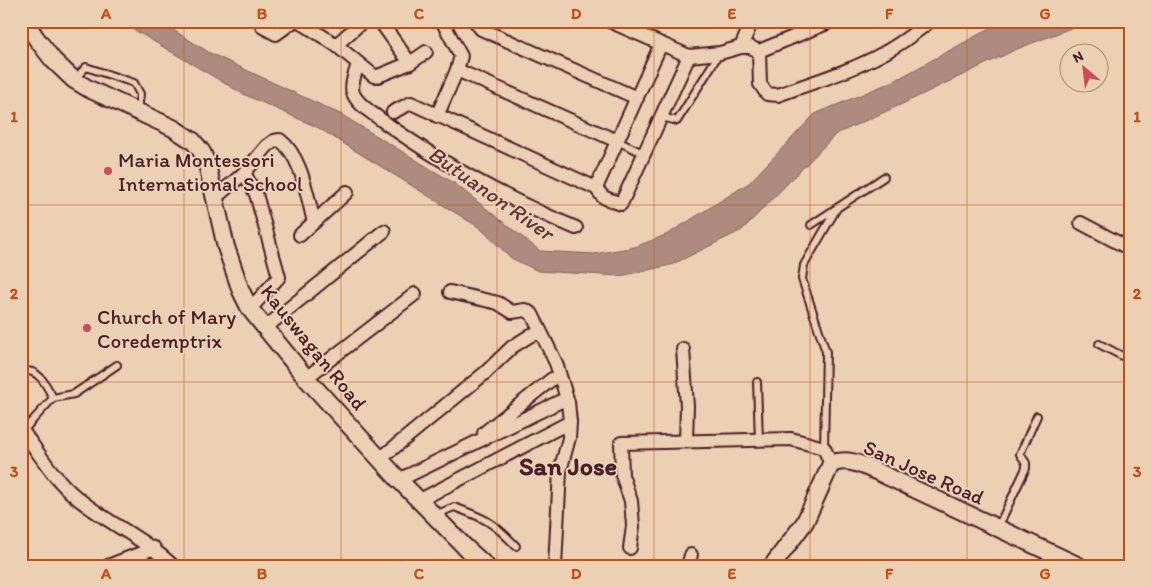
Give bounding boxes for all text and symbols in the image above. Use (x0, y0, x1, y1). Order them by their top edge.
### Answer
text: A (100, 4, 112, 23)
text: B (257, 4, 268, 23)
text: C (414, 4, 425, 23)
text: D (571, 4, 582, 23)
text: E (728, 4, 737, 23)
text: F (885, 4, 894, 23)
text: G (1039, 4, 1051, 23)
north arrow (1058, 42, 1108, 92)
text: N (1070, 47, 1086, 67)
text: 1 (10, 107, 18, 126)
text: 1 (1133, 107, 1141, 126)
water label: Butuanon River (423, 140, 561, 248)
place label: Maria Montessori International School (118, 147, 303, 196)
marker: Maria Montessori International School (102, 165, 114, 177)
street label: Kauswagan Road (256, 279, 372, 415)
text: 2 (10, 284, 19, 303)
text: 2 (1133, 284, 1142, 303)
place label: Church of Mary Coredemptrix (97, 304, 236, 353)
marker: Church of Mary Coredemptrix (81, 322, 93, 334)
street label: San Jose Road (860, 434, 989, 510)
district label: San Jose (519, 450, 617, 482)
text: 3 (10, 462, 19, 481)
text: 3 (1133, 462, 1142, 481)
text: A (100, 564, 112, 583)
text: B (257, 564, 268, 583)
text: C (414, 564, 425, 583)
text: D (571, 564, 582, 583)
text: E (728, 564, 737, 583)
text: F (885, 564, 894, 583)
text: G (1039, 564, 1051, 583)

